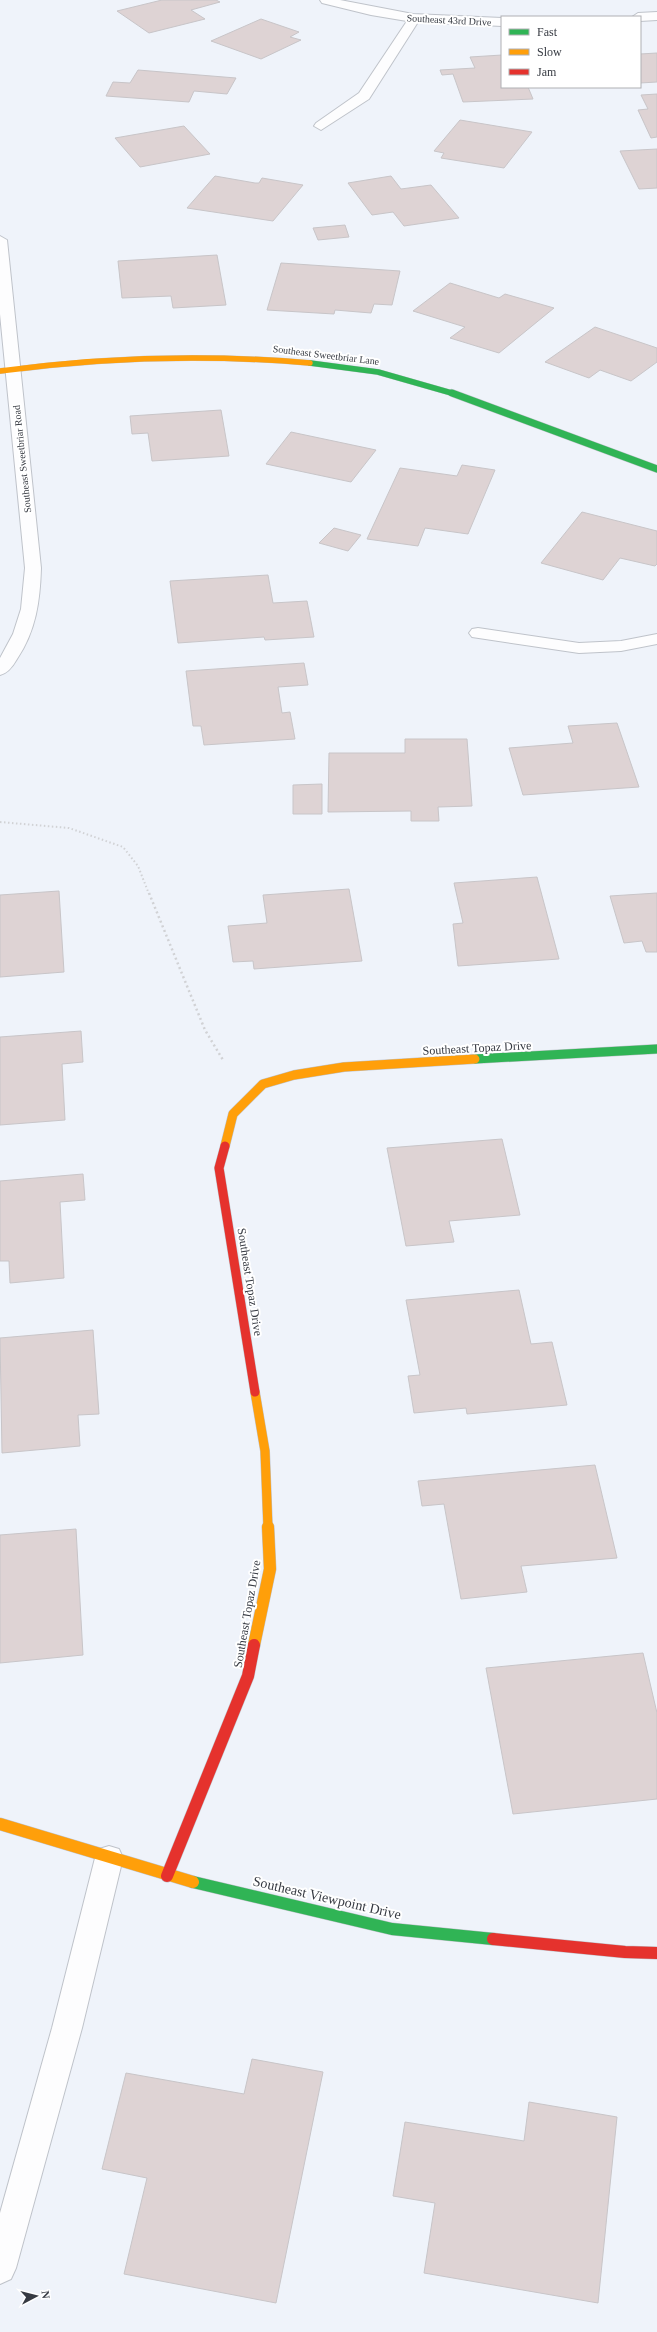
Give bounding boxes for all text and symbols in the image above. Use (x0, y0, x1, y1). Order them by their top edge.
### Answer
street label: Southeast 43rd Drive (406, 12, 492, 28)
legend (501, 16, 641, 88)
text: Fast (537, 25, 558, 39)
text: Slow (537, 45, 562, 59)
text: Jam (537, 65, 557, 79)
street label: Southeast Sweetbriar Lane (272, 343, 380, 367)
street label: Southeast Sweetbriar Road (11, 405, 33, 513)
street label: Southeast Topaz Drive (422, 1038, 532, 1058)
street label: Southeast Topaz Drive (235, 1227, 265, 1337)
street label: Southeast Topaz Drive (231, 1559, 263, 1669)
street label: Southeast Viewpoint Drive (252, 1874, 402, 1922)
north arrow (16, 2276, 56, 2316)
text: N (39, 2290, 52, 2300)

